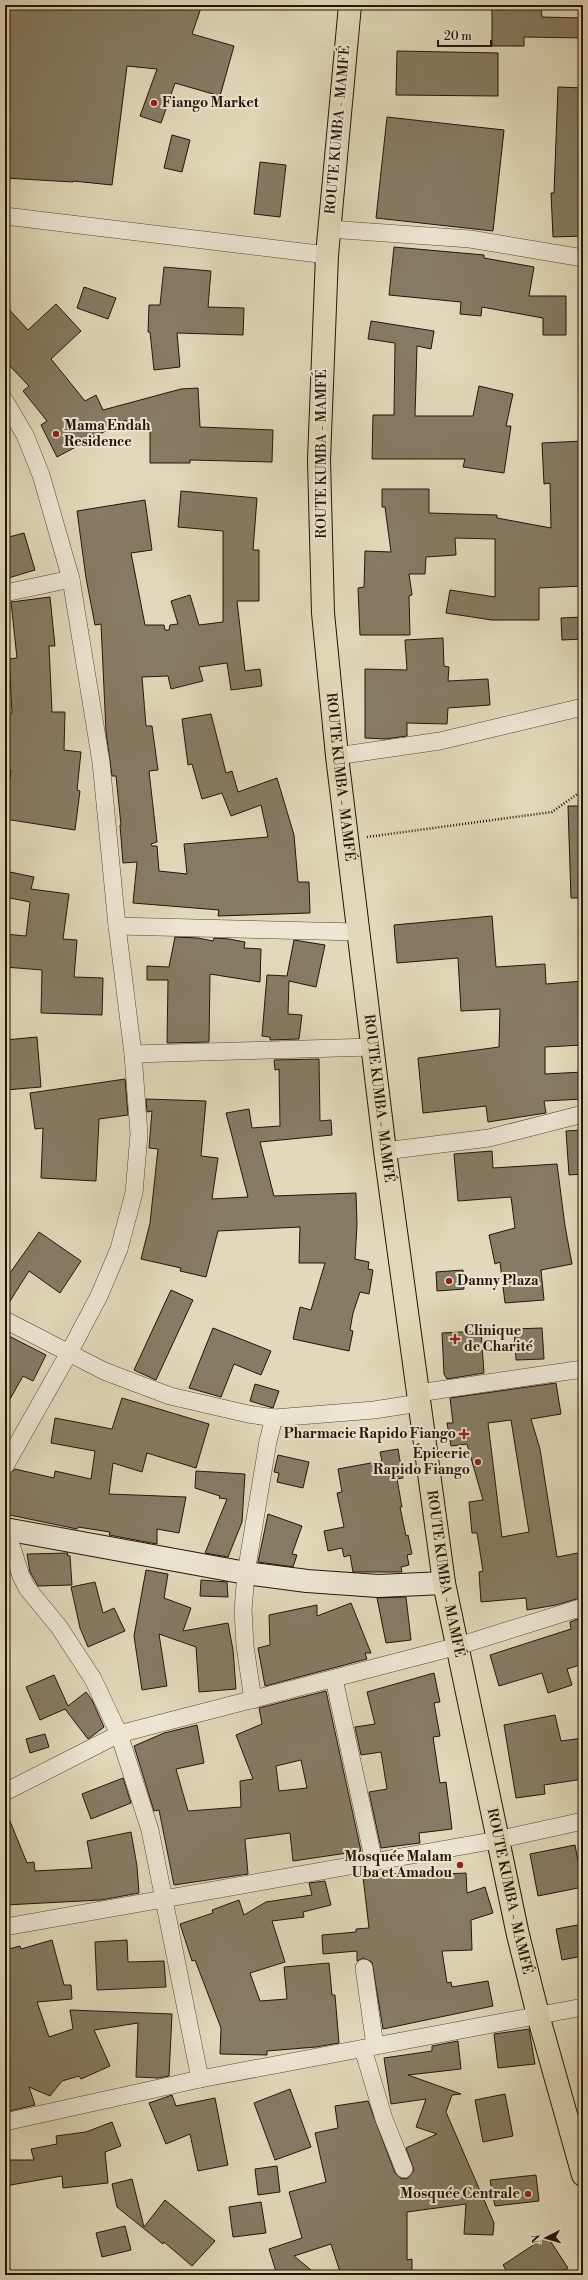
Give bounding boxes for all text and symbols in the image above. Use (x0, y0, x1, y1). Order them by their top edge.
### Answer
scale bar (438, 22, 491, 48)
text: 20 m (444, 29, 472, 44)
street label: ROUTE KUMBA - MAMFÉ (320, 45, 354, 215)
place label: Fiango Market (162, 94, 260, 112)
marker: Fiango Market (149, 98, 159, 108)
street label: ROUTE KUMBA - MAMFÉ (311, 369, 331, 539)
place label: Mama Endah Residence (64, 417, 151, 451)
marker: Mama Endah Residence (51, 429, 61, 439)
street label: ROUTE KUMBA - MAMFÉ (322, 692, 361, 862)
street label: ROUTE KUMBA - MAMFÉ (359, 1013, 400, 1184)
place label: Danny Plaza (457, 1272, 539, 1290)
marker: Danny Plaza (444, 1276, 454, 1286)
place label: Clinique de Charité (464, 1322, 534, 1356)
marker: Clinique de Charité (449, 1333, 461, 1345)
place label: Pharmacie Rapido Fiango (284, 1425, 456, 1443)
marker: Pharmacie Rapido Fiango (459, 1429, 469, 1439)
place label: Épicerie Rapido Fiango (373, 1443, 470, 1479)
marker: Épicerie Rapido Fiango (473, 1457, 483, 1467)
street label: ROUTE KUMBA - MAMFÉ (422, 1489, 470, 1659)
street label: ROUTE KUMBA - MAMFÉ (483, 1807, 538, 1976)
place label: Mosquée Malam Uba et Amadou (344, 1848, 452, 1882)
marker: Mosquée Malam Uba et Amadou (455, 1860, 465, 1870)
place label: Mosquée Centrale (400, 2185, 520, 2203)
marker: Mosquée Centrale (523, 2189, 533, 2199)
north arrow (526, 2218, 566, 2258)
text: N (530, 2234, 544, 2244)

